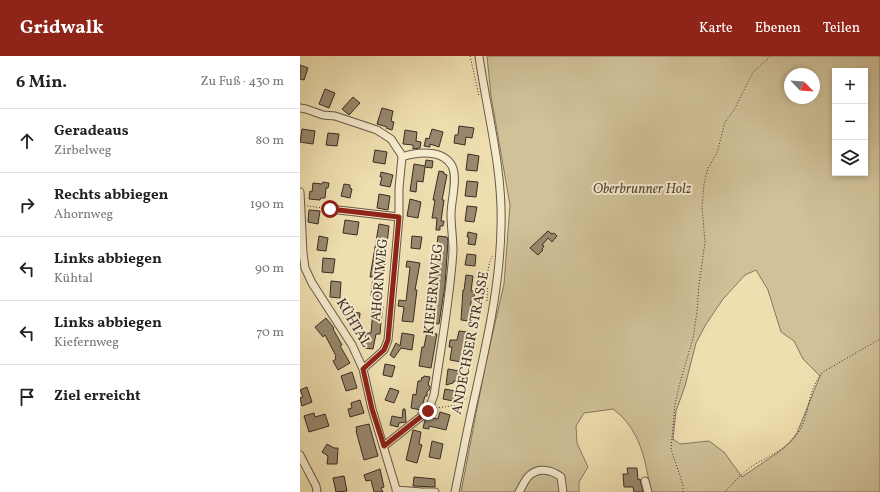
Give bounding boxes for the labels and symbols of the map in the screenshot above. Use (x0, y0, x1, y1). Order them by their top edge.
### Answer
north arrow (784, 68, 820, 104)
park label: Oberbrunner Holz (593, 180, 692, 199)
route start (321, 200, 339, 218)
street label: AHORNWEG (367, 238, 393, 322)
street label: KIEFERNWEG (420, 242, 448, 336)
street label: ANDECHSER STRASSE (448, 270, 494, 416)
street label: KÜHTAL (331, 295, 375, 351)
route end (419, 402, 437, 420)

